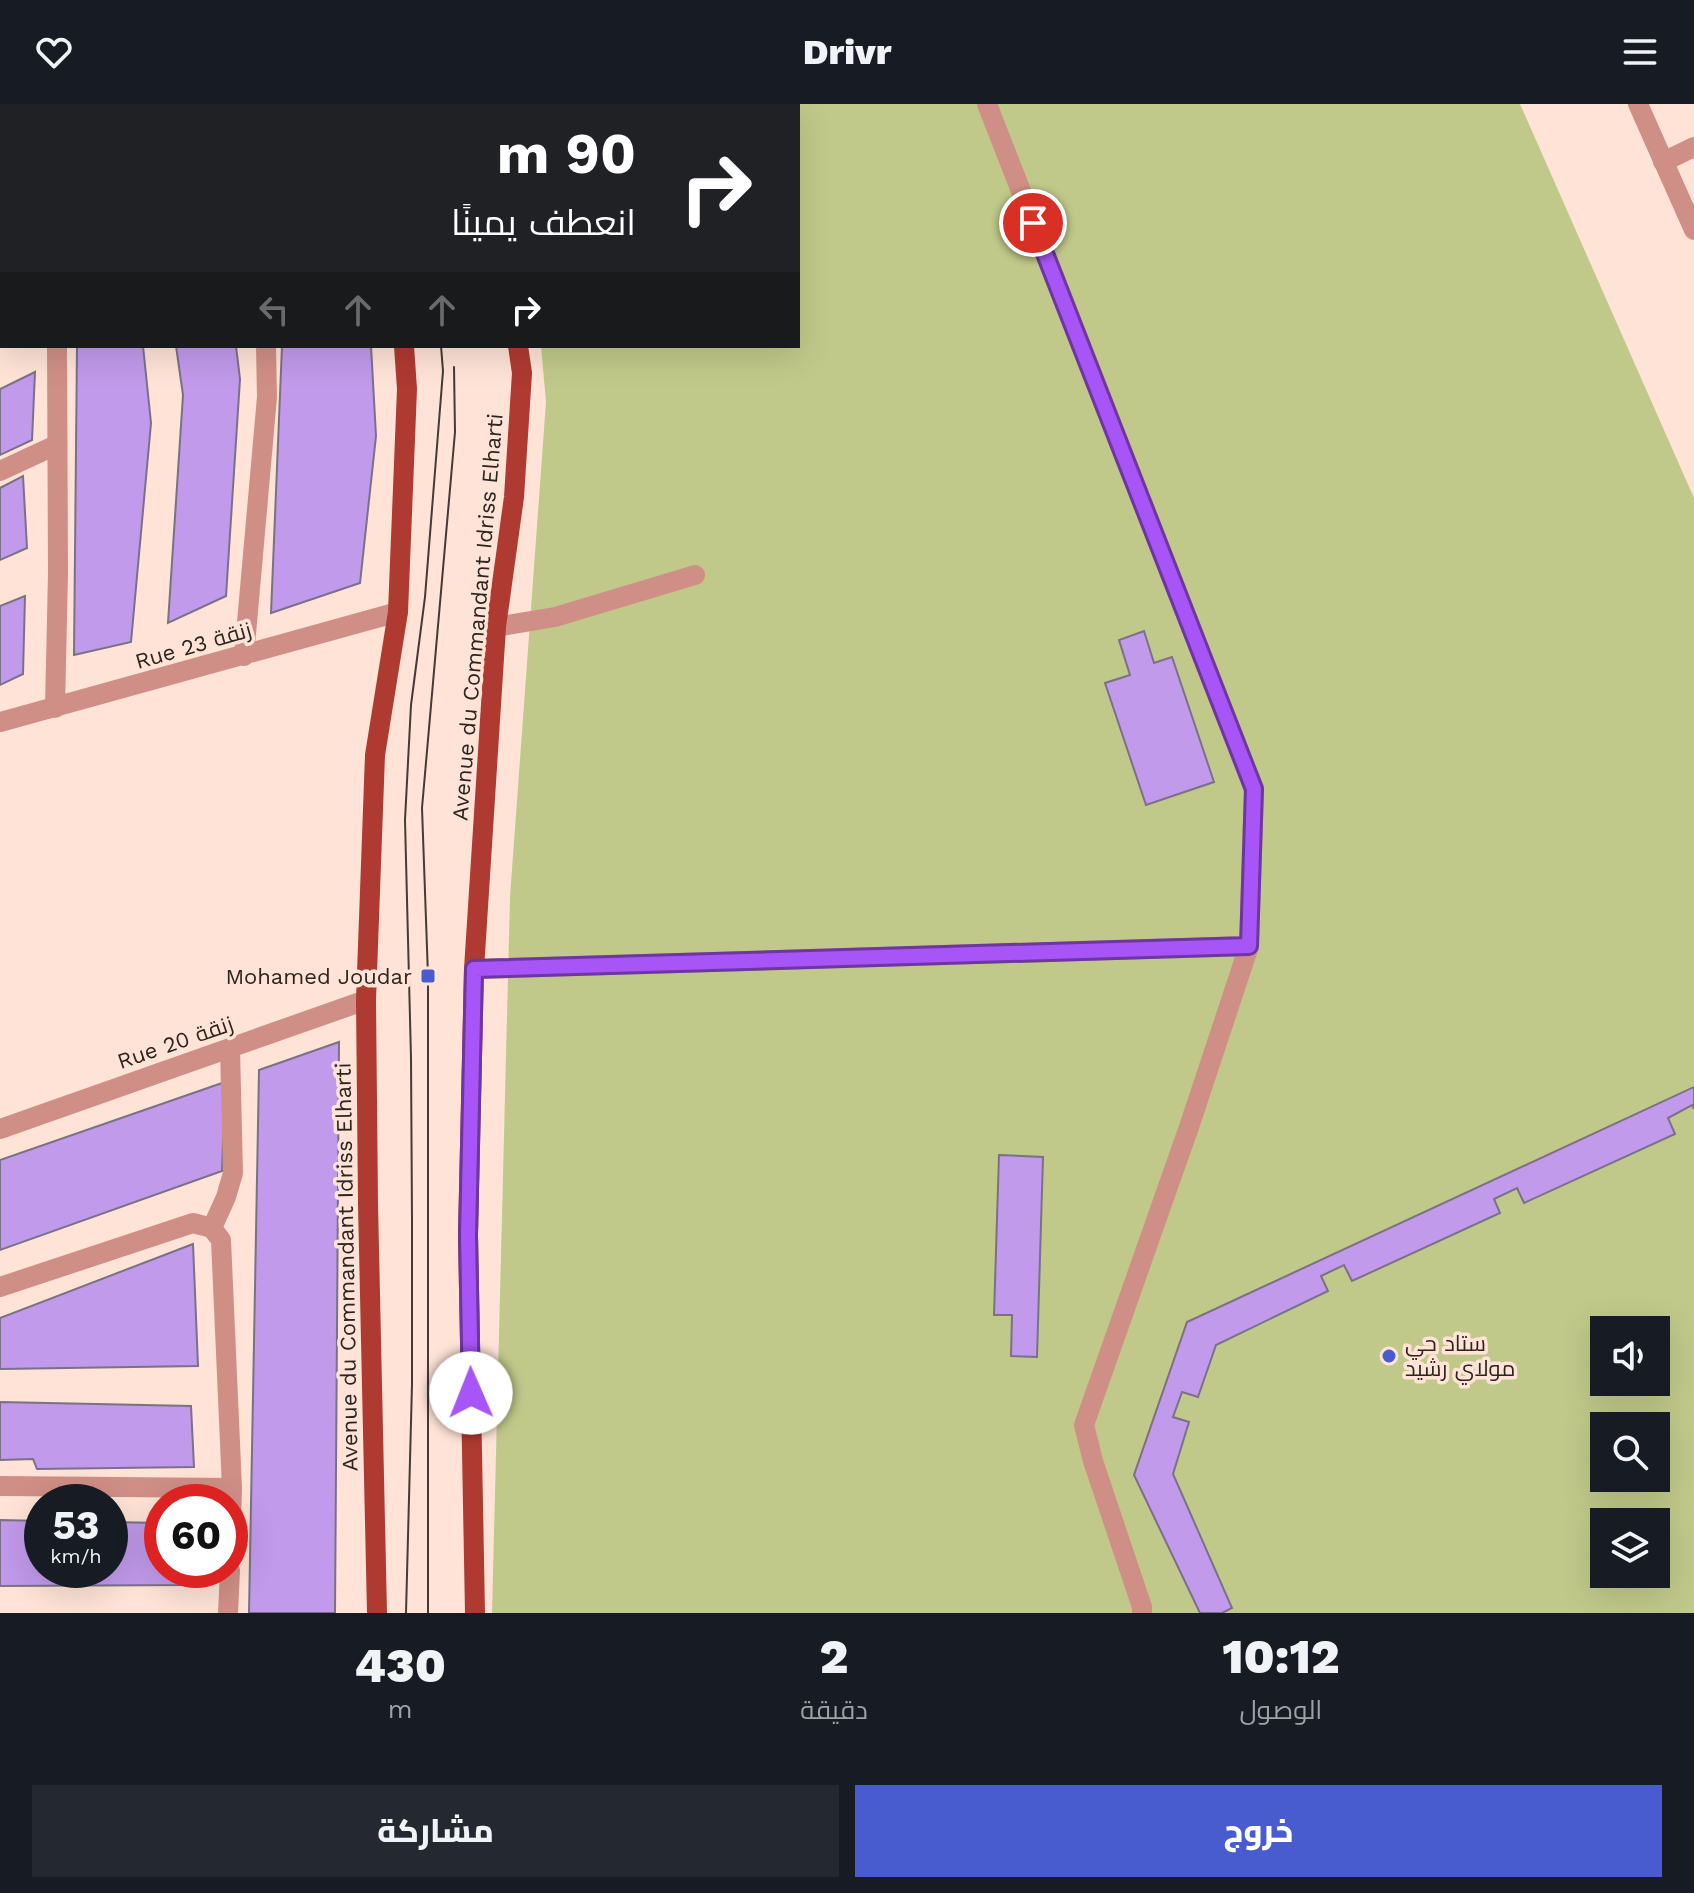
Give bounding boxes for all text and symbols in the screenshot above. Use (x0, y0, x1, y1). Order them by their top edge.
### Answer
icon: heart (32, 30, 76, 74)
icon: menu (1618, 30, 1662, 74)
text: Drivr (803, 31, 891, 73)
text: 90 m (497, 121, 636, 187)
icon: right (664, 136, 768, 240)
pin (999, 189, 1067, 257)
icon: arrive (1011, 201, 1055, 245)
text: انعطف يمينًا (451, 202, 636, 244)
icon: left (252, 288, 296, 332)
icon: ahead (336, 288, 380, 332)
icon: ahead (420, 288, 464, 332)
icon: right (504, 288, 548, 332)
street label: Avenue du Commandant Idriss Elharti (447, 412, 508, 822)
street label: Rue 23 زنقة (132, 617, 254, 674)
place label: Mohamed Joudar (225, 964, 412, 989)
marker: Mohamed Joudar (419, 967, 437, 985)
street label: Rue 20 زنقة (114, 1011, 236, 1074)
street label: Avenue du Commandant Idriss Elharti (330, 1062, 363, 1472)
map controls (1590, 1316, 1670, 1588)
button: sound (1590, 1316, 1670, 1396)
place label: ستاد حي مولاي رشيد (1405, 1331, 1515, 1385)
marker: ستاد حي مولاي رشيد (1380, 1347, 1398, 1365)
position arrow (429, 1351, 513, 1435)
button: search (1590, 1412, 1670, 1492)
speed limit sign: 60 (144, 1484, 248, 1588)
text: 53 (52, 1502, 100, 1549)
button: layers (1590, 1508, 1670, 1588)
text: km/h (50, 1544, 102, 1568)
text: 2 (820, 1628, 848, 1685)
text: 10:12 (1222, 1628, 1340, 1685)
text: 430 (354, 1637, 446, 1694)
text: m (388, 1694, 413, 1724)
text: دقيقة (800, 1695, 868, 1725)
text: الوصول (1240, 1695, 1322, 1725)
button: مشاركة (32, 1785, 839, 1877)
button: خروج (855, 1785, 1662, 1877)

